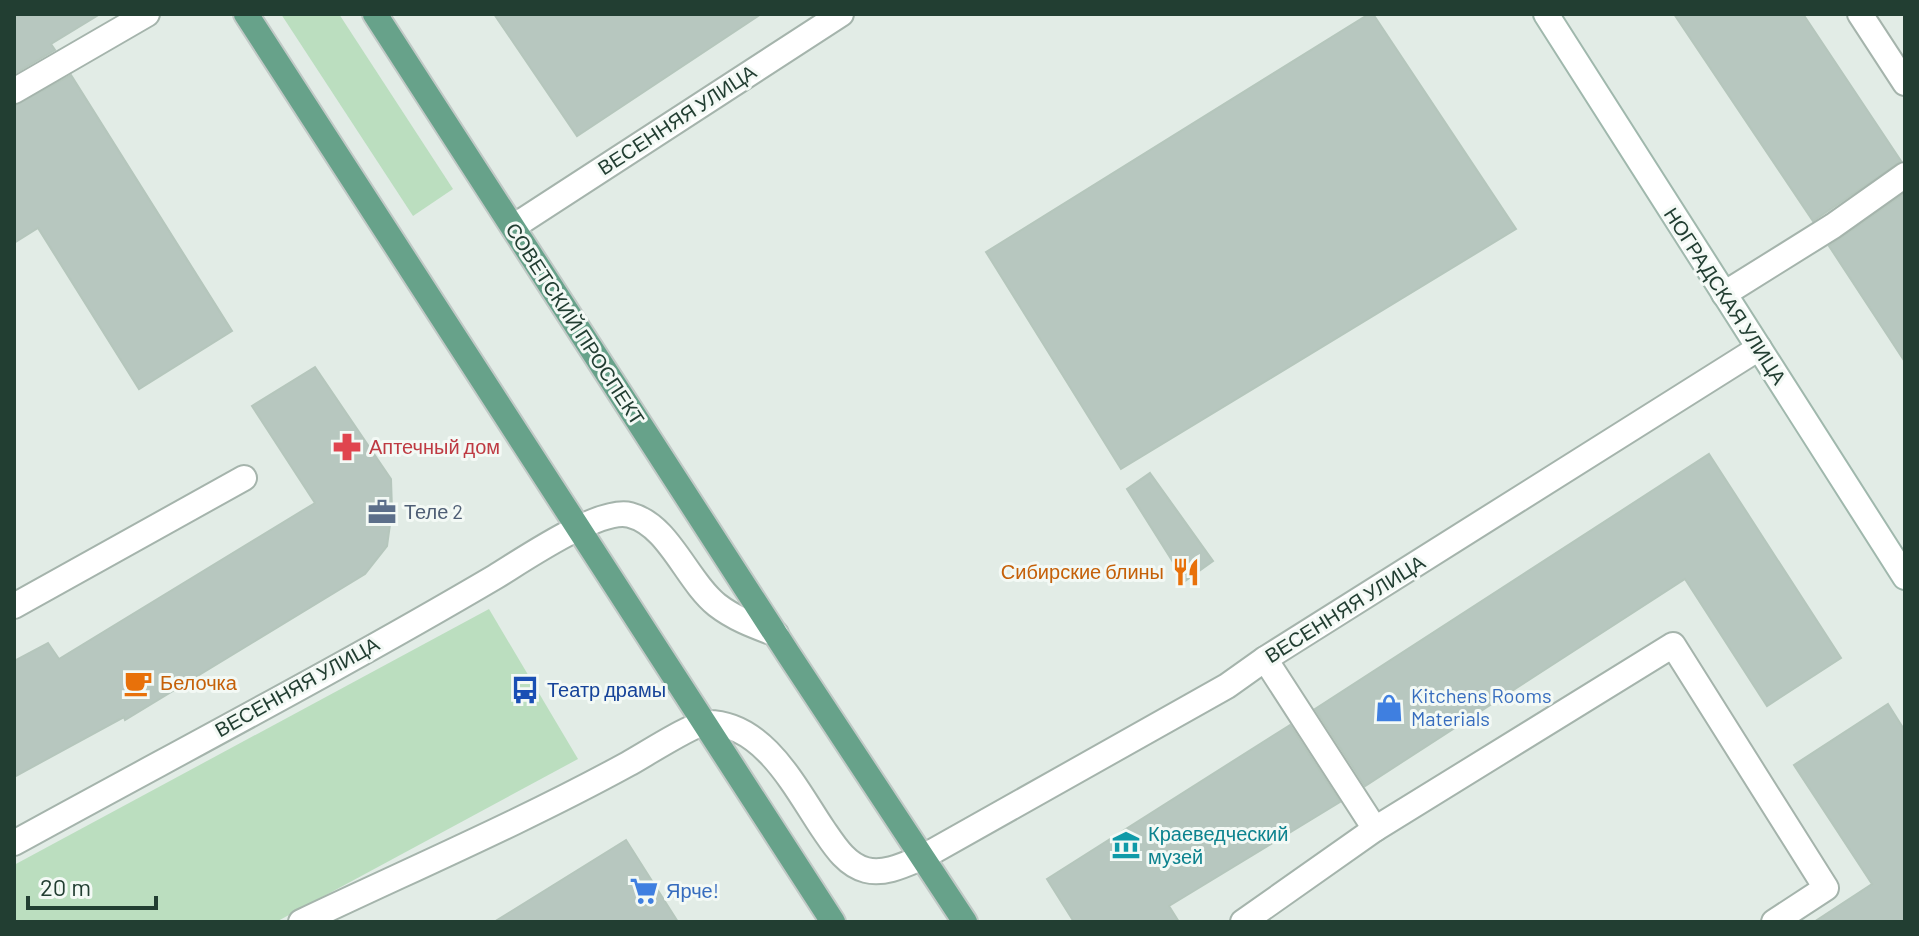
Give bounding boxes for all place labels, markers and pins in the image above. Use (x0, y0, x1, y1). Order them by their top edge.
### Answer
pharmacy icon: Аптечный дом (332, 432, 362, 462)
place label: Аптечный дом (369, 434, 500, 458)
office icon: Теле 2 (367, 497, 397, 527)
place label: Теле 2 (404, 499, 463, 523)
restaurant icon: Сибирские блины (1171, 557, 1201, 587)
place label: Сибирские блины (1001, 559, 1164, 583)
cafe icon: Белочка (123, 668, 153, 698)
place label: Белочка (160, 670, 238, 694)
bus stop icon: Театр драмы (510, 675, 540, 705)
place label: Театр драмы (547, 677, 666, 701)
place label: Kitchens Rooms Materials (1411, 683, 1552, 730)
shop icon: Kitchens Rooms Materials (1374, 693, 1404, 723)
place label: Краеведческий музей (1148, 821, 1288, 868)
museum icon: Краеведческий музей (1111, 830, 1141, 860)
supermarket icon: Ярче! (629, 876, 659, 906)
place label: Ярче! (666, 878, 719, 902)

